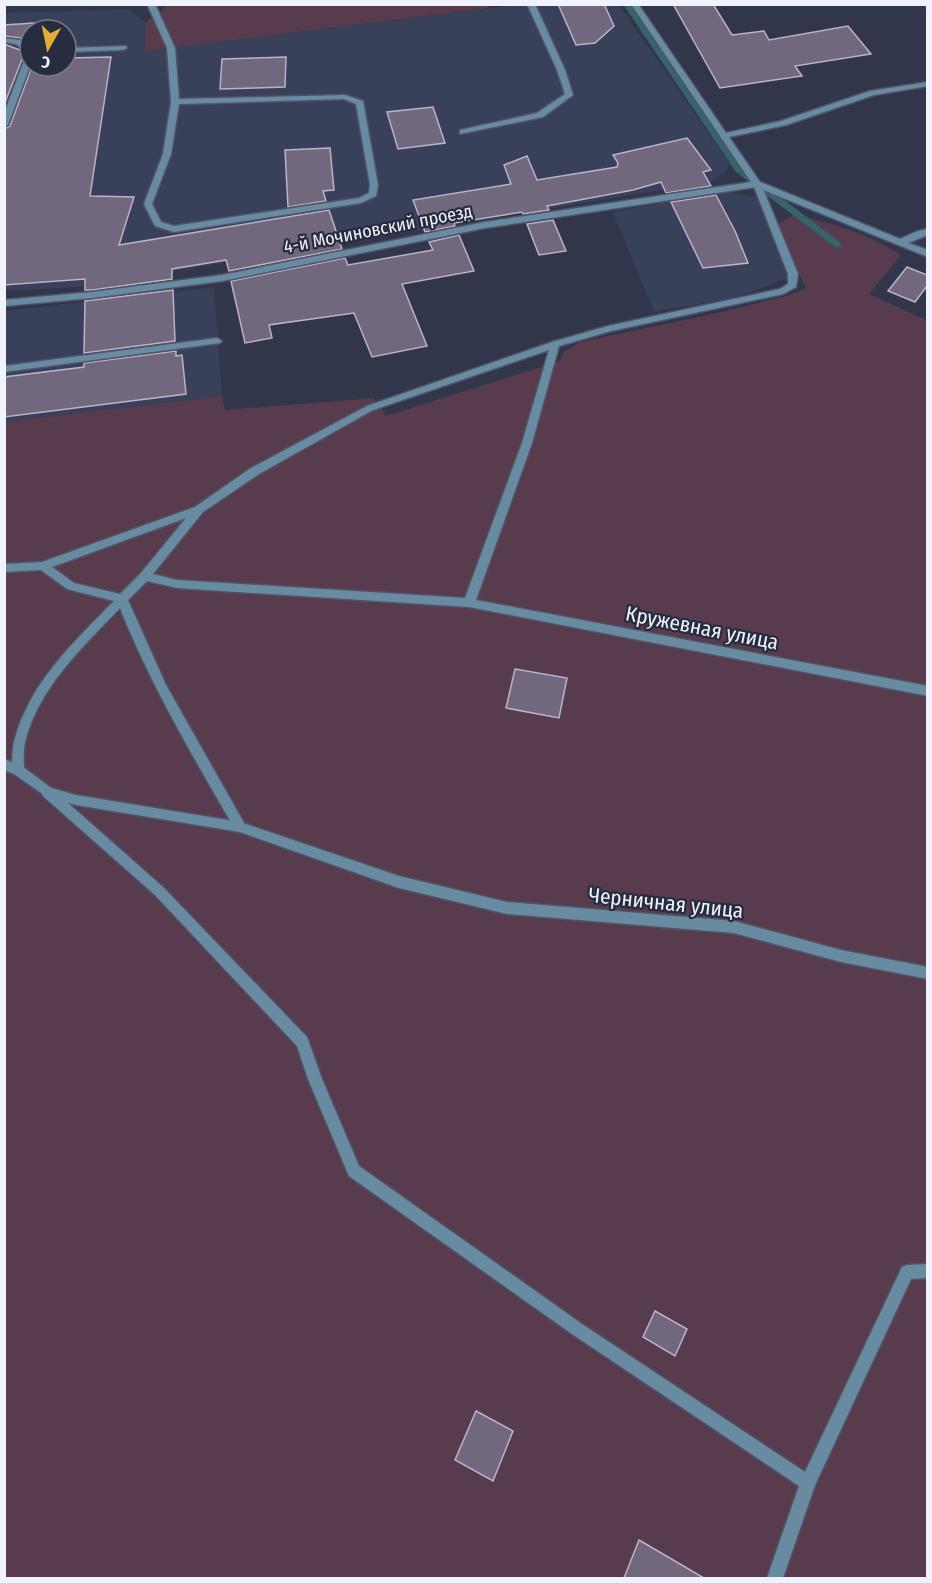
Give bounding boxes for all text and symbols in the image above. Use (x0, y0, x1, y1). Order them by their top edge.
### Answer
north arrow (18, 18, 78, 78)
text: С (40, 52, 51, 72)
street label: 4-й Мочиновский проезд (282, 200, 474, 258)
street label: Кружевная улица (623, 600, 781, 656)
street label: Черничная улица (587, 882, 745, 924)

